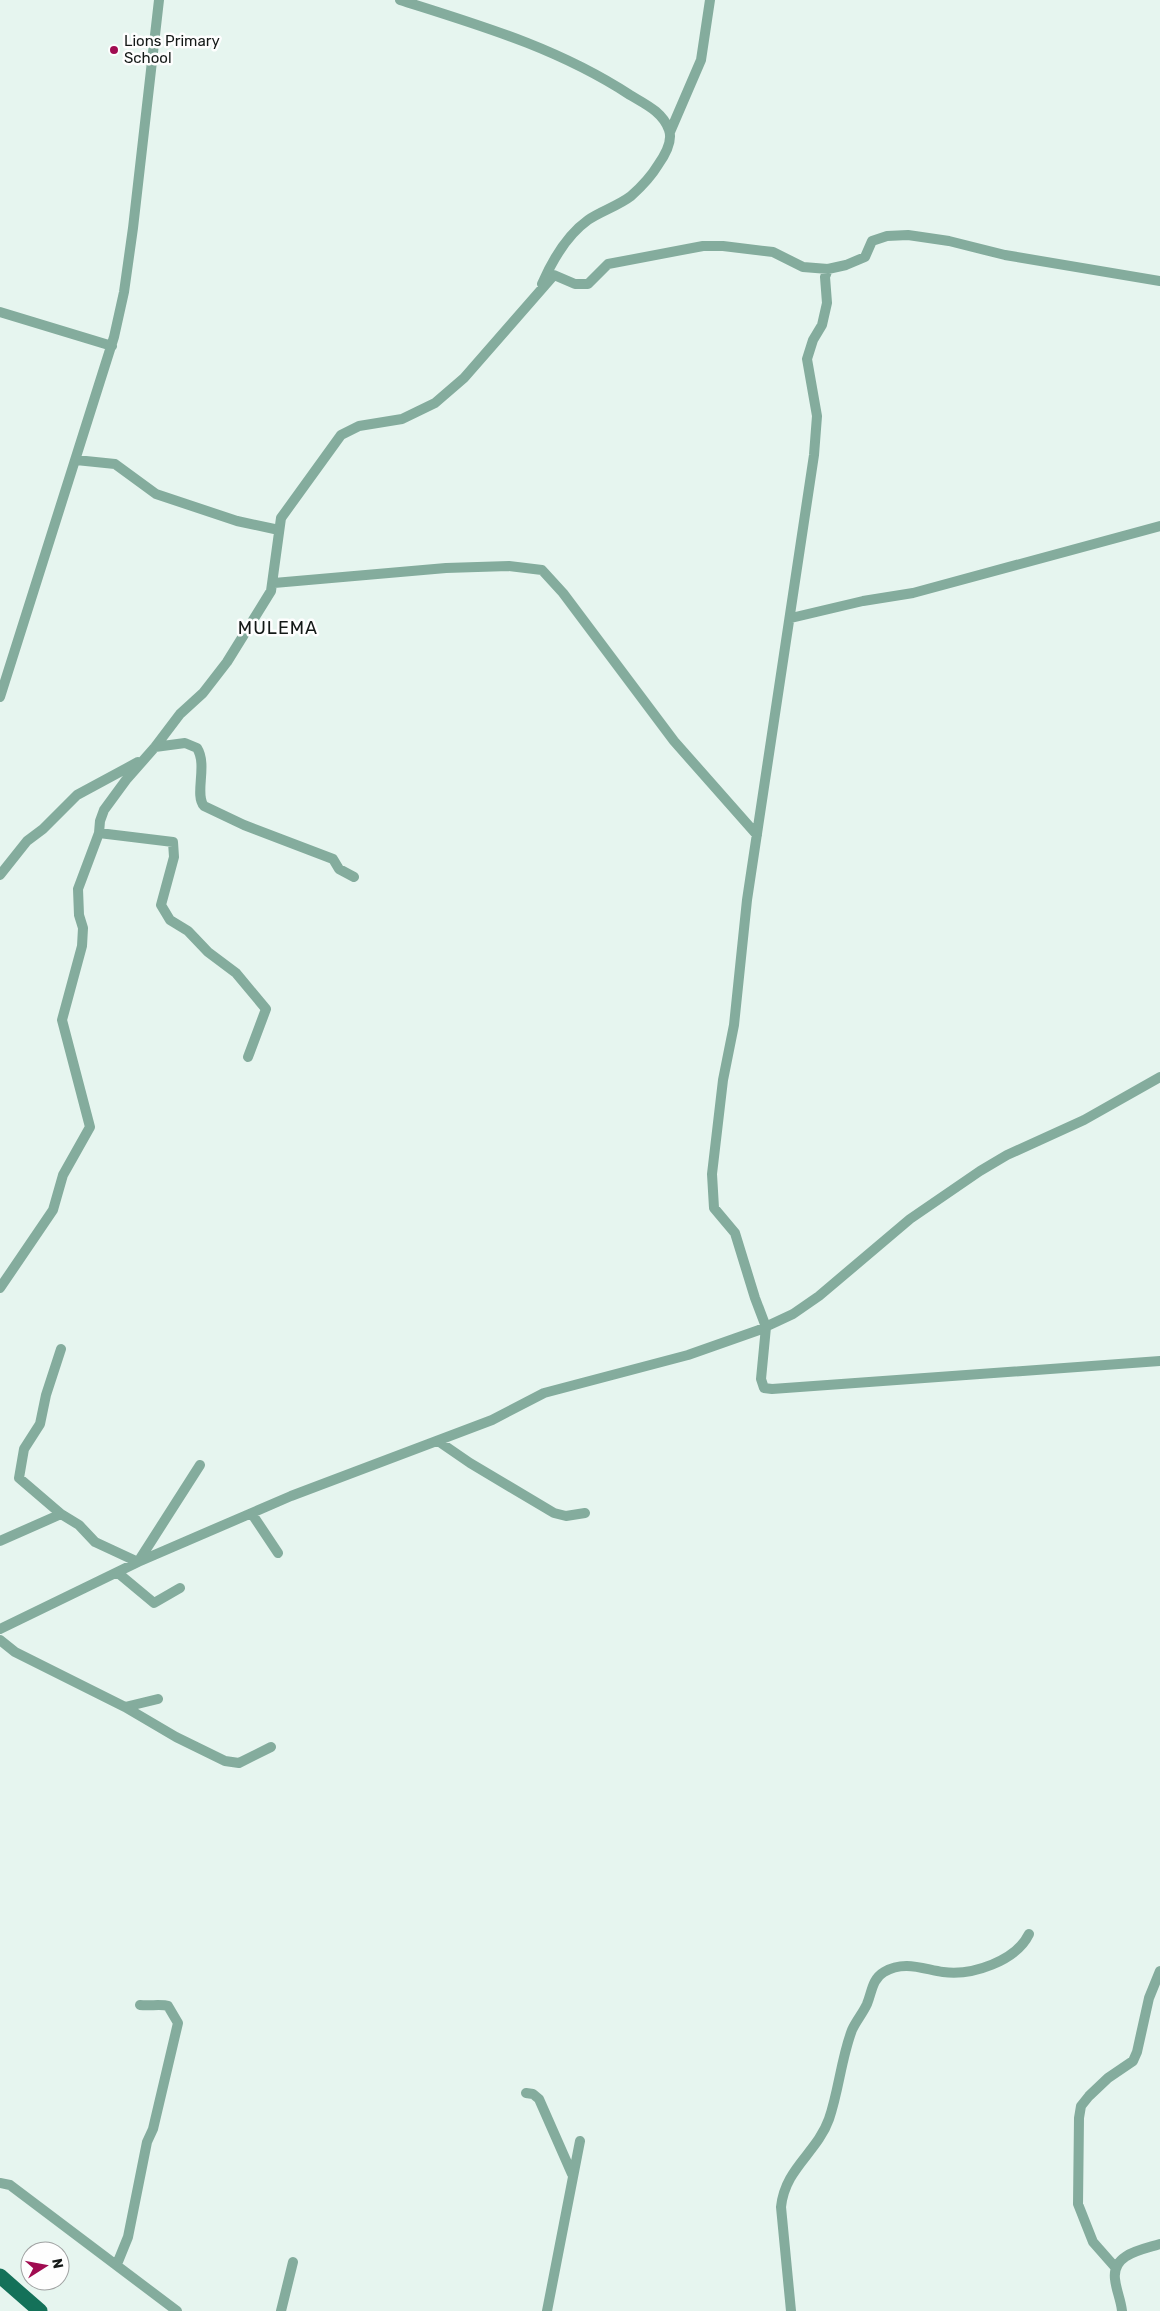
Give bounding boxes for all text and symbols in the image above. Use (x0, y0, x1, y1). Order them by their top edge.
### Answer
place label: Lions Primary School (124, 32, 220, 67)
marker: Lions Primary School (108, 44, 120, 56)
district label: MULEMA (238, 617, 318, 639)
north arrow (20, 2241, 70, 2291)
text: N (48, 2257, 67, 2270)

